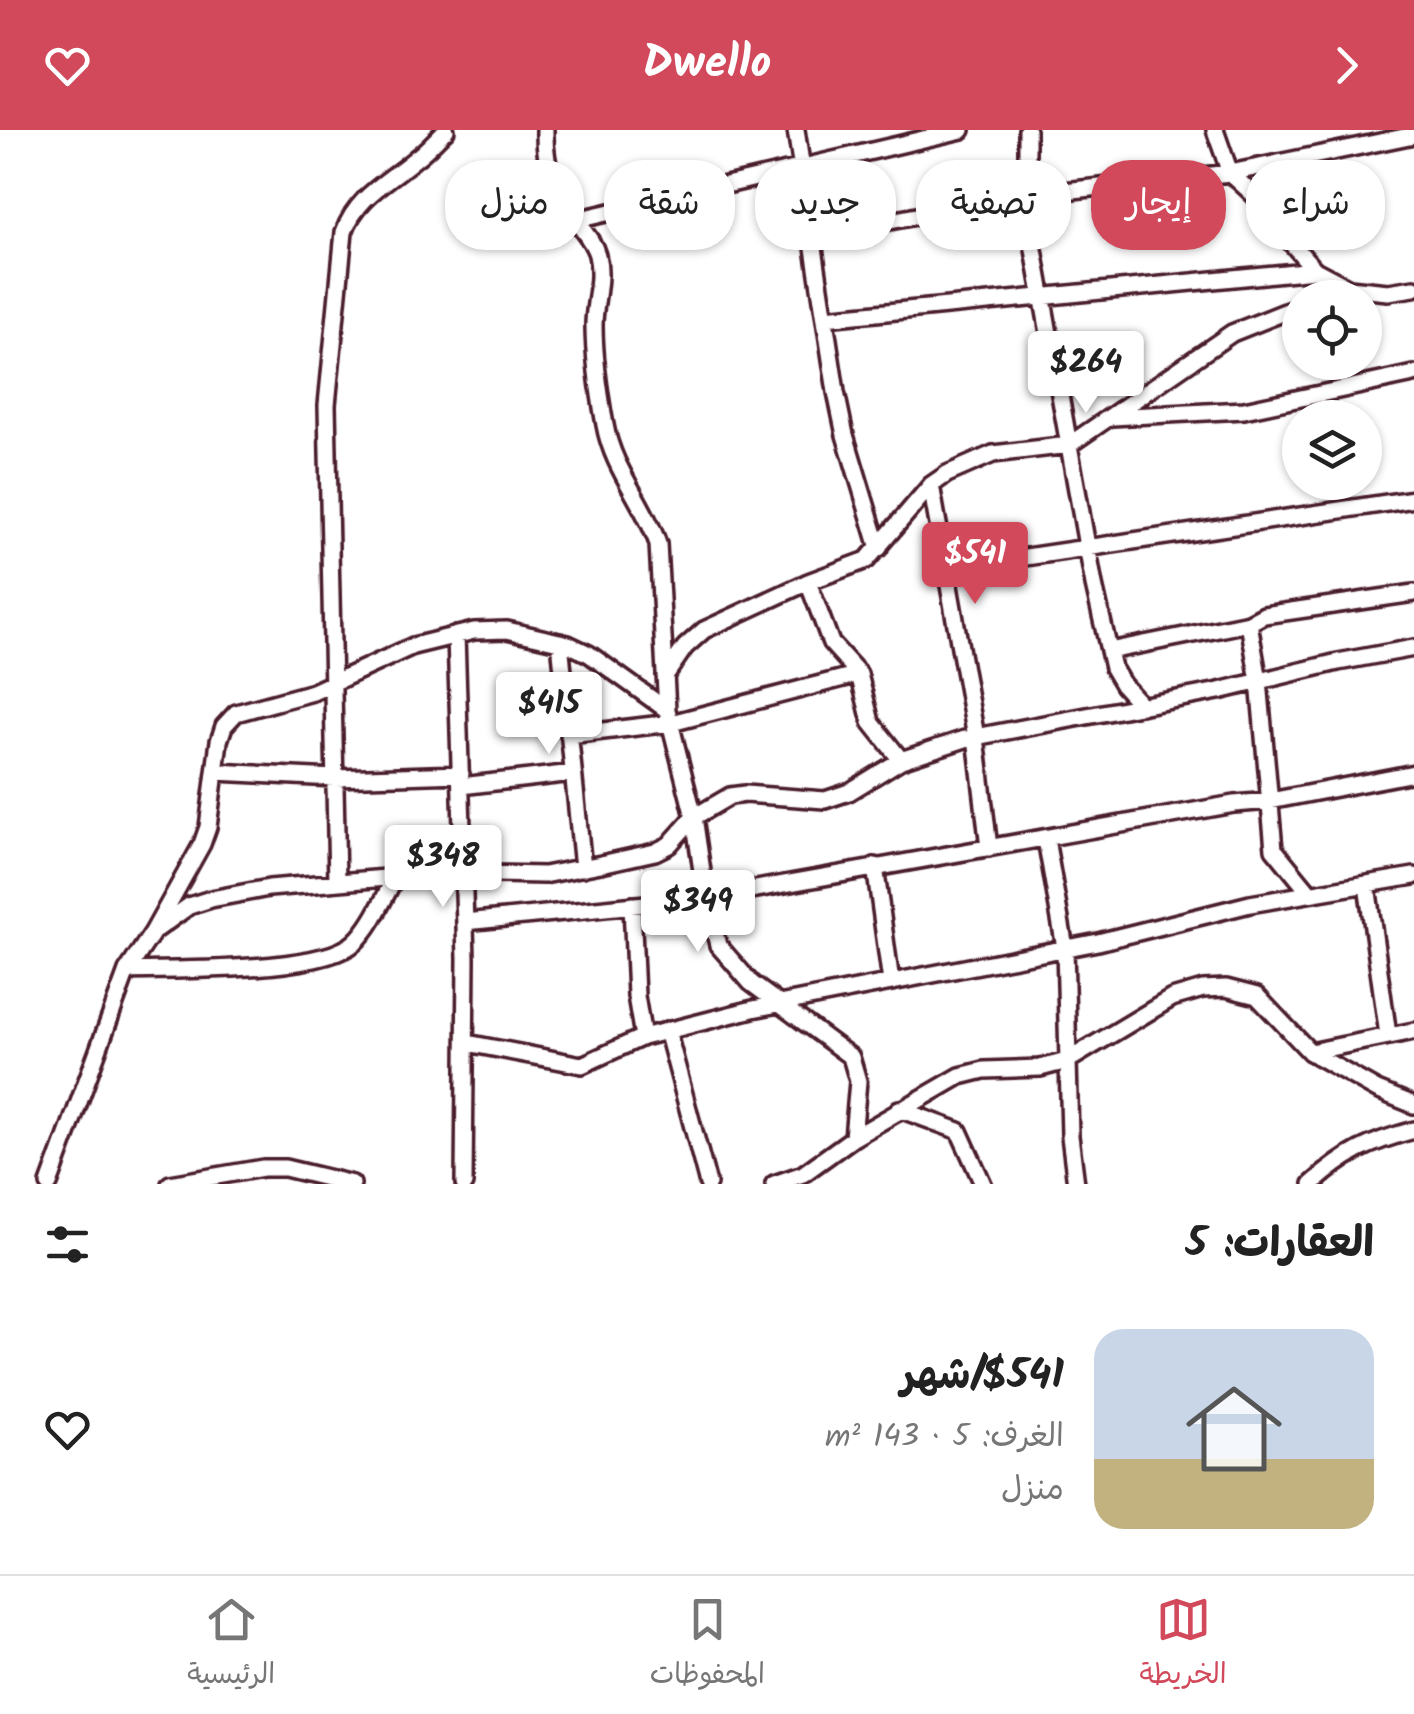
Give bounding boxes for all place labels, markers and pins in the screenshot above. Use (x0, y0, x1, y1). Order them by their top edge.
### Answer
pin: $264 (1027, 331, 1145, 416)
pin: $541 (916, 522, 1034, 607)
pin: $415 (490, 672, 608, 757)
pin: $348 (384, 825, 502, 910)
pin: $349 (639, 870, 757, 955)

